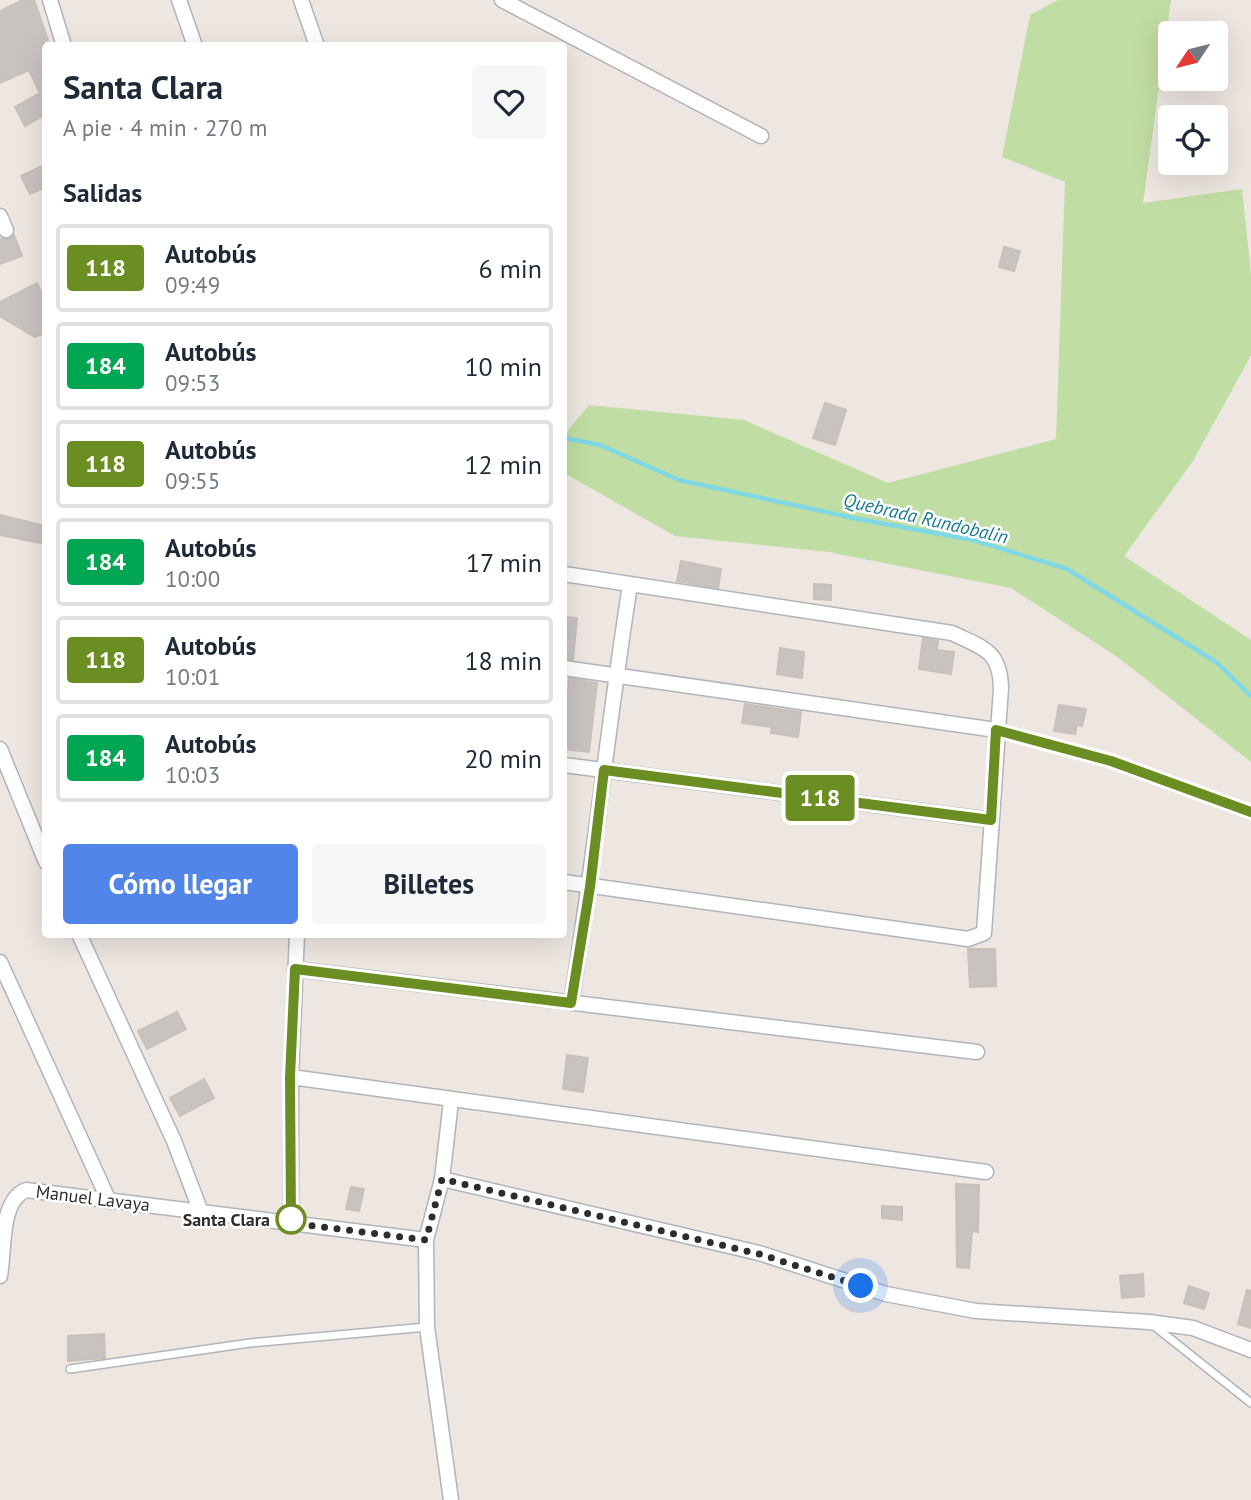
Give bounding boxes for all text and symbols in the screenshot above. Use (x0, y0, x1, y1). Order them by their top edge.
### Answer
north arrow (1158, 21, 1228, 91)
map controls (1158, 21, 1228, 175)
text: Santa Clara (63, 65, 223, 108)
button: heart (472, 65, 546, 139)
button: locate (1158, 105, 1228, 175)
text: A pie · 4 min · 270 m (63, 113, 267, 142)
text: Salidas (63, 176, 142, 209)
text: Autobús (165, 237, 257, 270)
text: 118 (85, 252, 126, 283)
text: 6 min (479, 252, 542, 285)
text: 09:49 (165, 270, 220, 299)
text: Autobús (165, 335, 257, 368)
text: 184 (85, 350, 126, 381)
text: 10 min (464, 350, 542, 383)
text: 09:53 (165, 368, 220, 397)
text: Autobús (165, 433, 257, 466)
text: 118 (85, 448, 126, 479)
text: 12 min (464, 448, 542, 481)
text: 09:55 (165, 466, 220, 495)
water label: Quebrada Rundobalin (841, 487, 1011, 549)
text: Autobús (165, 531, 257, 564)
text: 184 (85, 546, 126, 577)
text: 17 min (466, 546, 542, 579)
text: 10:00 (165, 564, 220, 593)
text: Autobús (165, 629, 257, 662)
text: 118 (85, 644, 126, 675)
text: 18 min (464, 644, 542, 677)
text: 10:01 (165, 662, 220, 691)
text: Autobús (165, 727, 257, 760)
text: 184 (85, 742, 126, 773)
text: 20 min (464, 742, 542, 775)
text: 10:03 (165, 760, 220, 789)
line badge: 118 (780, 775, 860, 821)
text: 118 (800, 782, 840, 813)
button: Cómo llegar (63, 844, 298, 924)
button: Billetes (312, 844, 546, 924)
street label: Manuel Lavaya (35, 1180, 151, 1216)
marker: Santa Clara (276, 1204, 306, 1234)
place label: Santa Clara (183, 1208, 270, 1231)
your location (843, 1268, 878, 1303)

